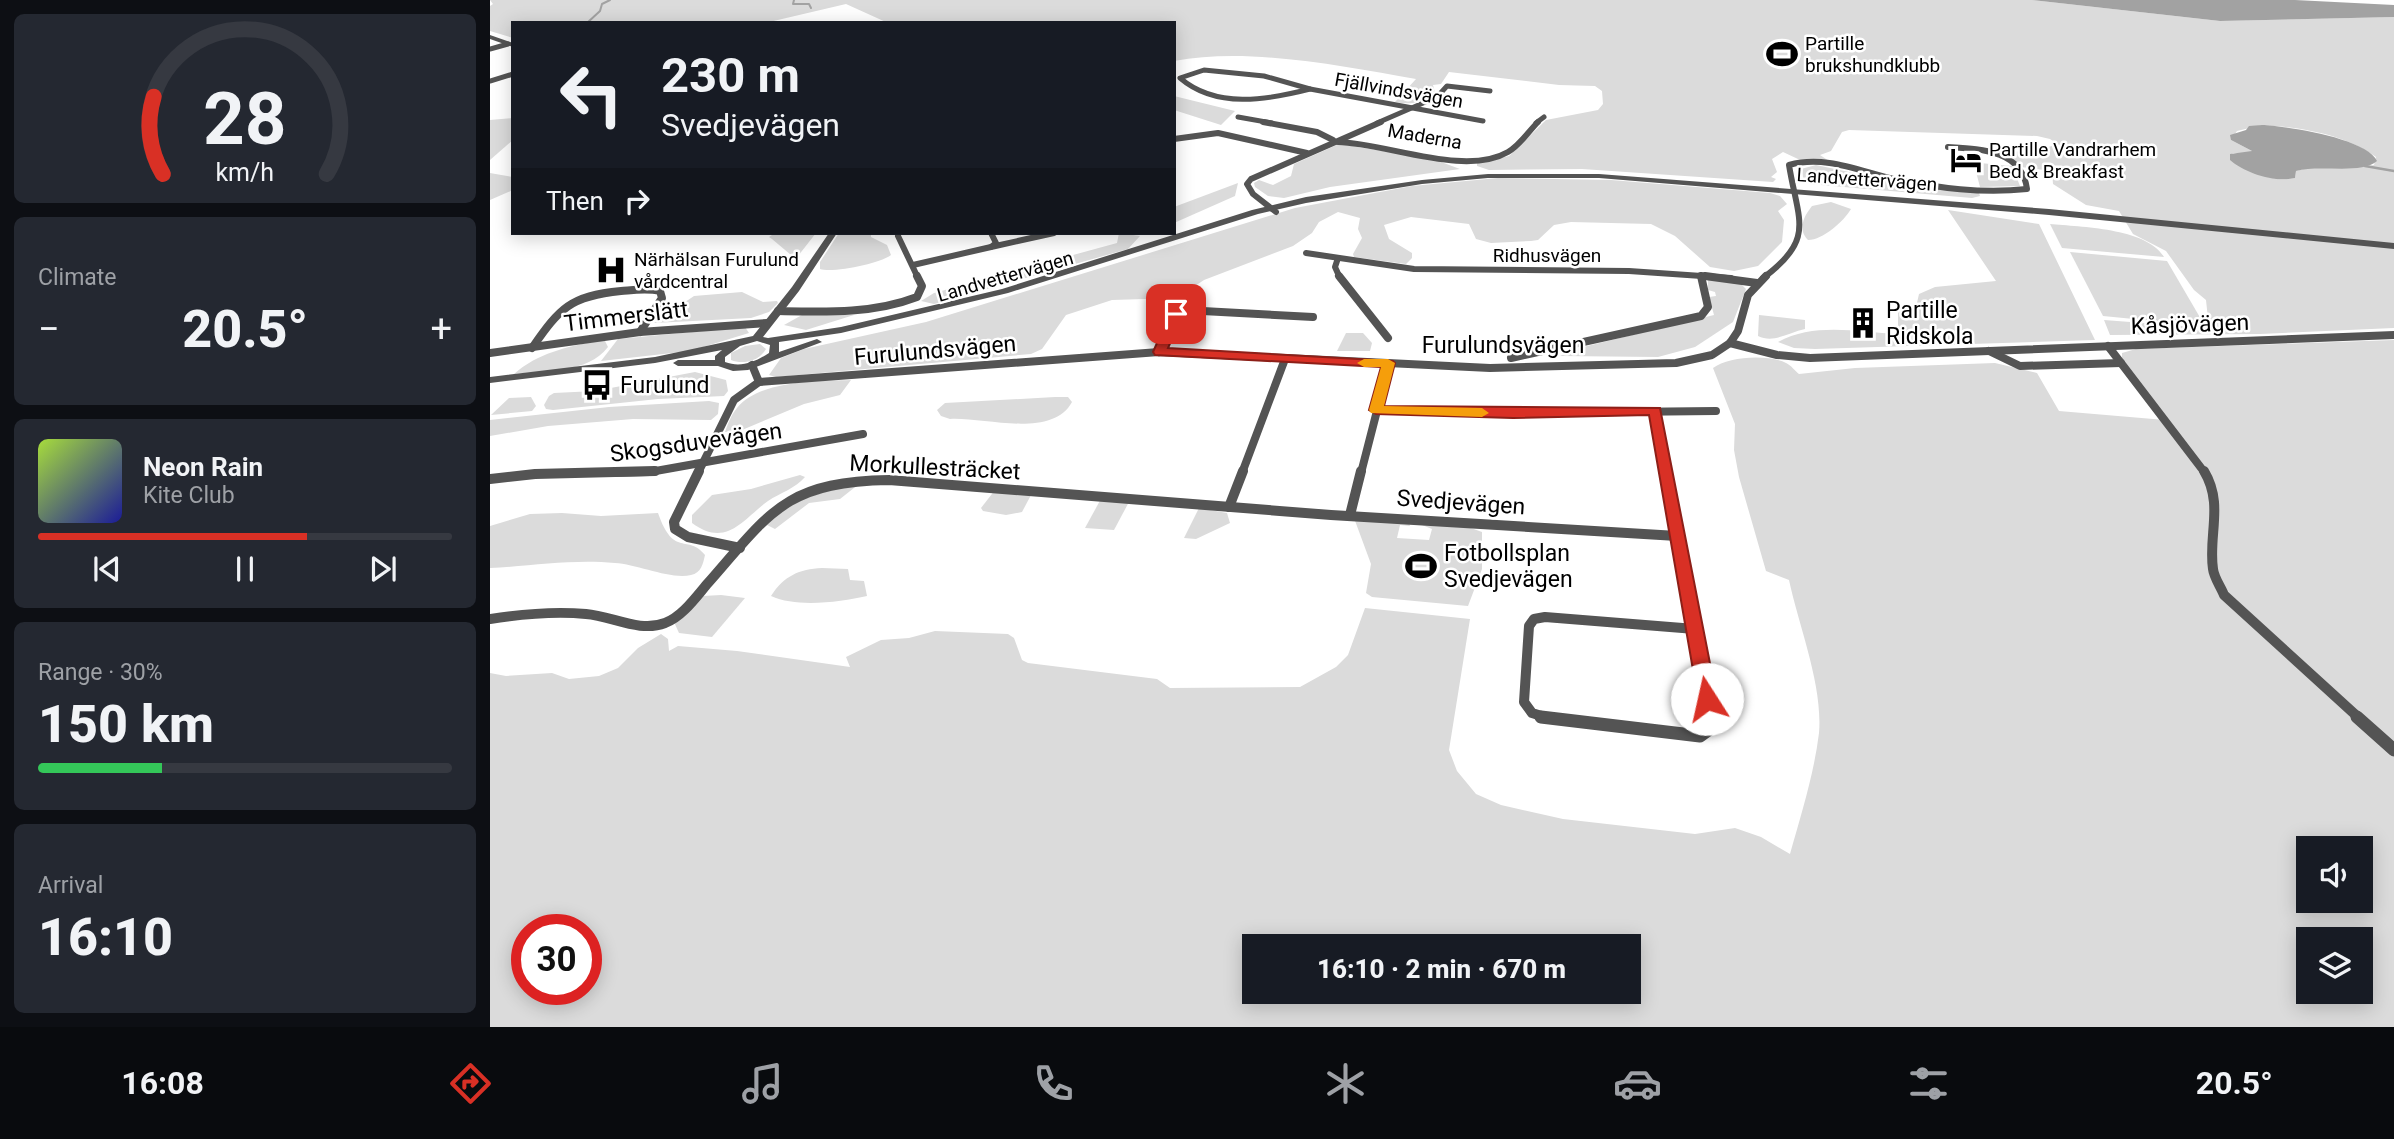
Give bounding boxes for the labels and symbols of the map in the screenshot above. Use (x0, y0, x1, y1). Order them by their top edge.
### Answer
place label: Partille brukshundklubb (1805, 32, 1940, 77)
sports icon: Partille brukshundklubb (1765, 37, 1799, 71)
street label: Fjällvindsvägen (1333, 68, 1465, 113)
street label: Maderna (1386, 119, 1464, 154)
place label: Partille Vandrarhem Bed & Breakfast (1989, 138, 2156, 183)
hotel icon: Partille Vandrarhem Bed & Breakfast (1949, 143, 1983, 177)
street label: Landvettervägen (1796, 163, 1938, 196)
street label: Ridhusvägen (1493, 244, 1601, 267)
street label: Landvettervägen (934, 246, 1076, 307)
place label: Närhälsan Furulund vårdcentral (634, 248, 799, 293)
hospital icon: Närhälsan Furulund vårdcentral (594, 253, 628, 287)
pin (1146, 284, 1206, 344)
street label: Timmerslätt (563, 296, 690, 337)
place label: Partille Ridskola (1886, 297, 1974, 350)
building icon: Partille Ridskola (1846, 306, 1880, 340)
street label: Kåsjövägen (2130, 309, 2250, 340)
street label: Furulundsvägen (853, 330, 1017, 371)
street label: Furulundsvägen (1422, 332, 1584, 359)
bus stop icon: Furulund (580, 368, 614, 402)
place label: Furulund (620, 372, 710, 399)
street label: Skogsduvevägen (608, 417, 784, 468)
street label: Morkullesträcket (849, 450, 1021, 485)
street label: Svedjevägen (1396, 485, 1526, 520)
place label: Fotbollsplan Svedjevägen (1444, 540, 1573, 593)
sports icon: Fotbollsplan Svedjevägen (1404, 549, 1438, 583)
position arrow (1670, 662, 1744, 736)
speed limit sign: 30 (511, 914, 602, 1005)

